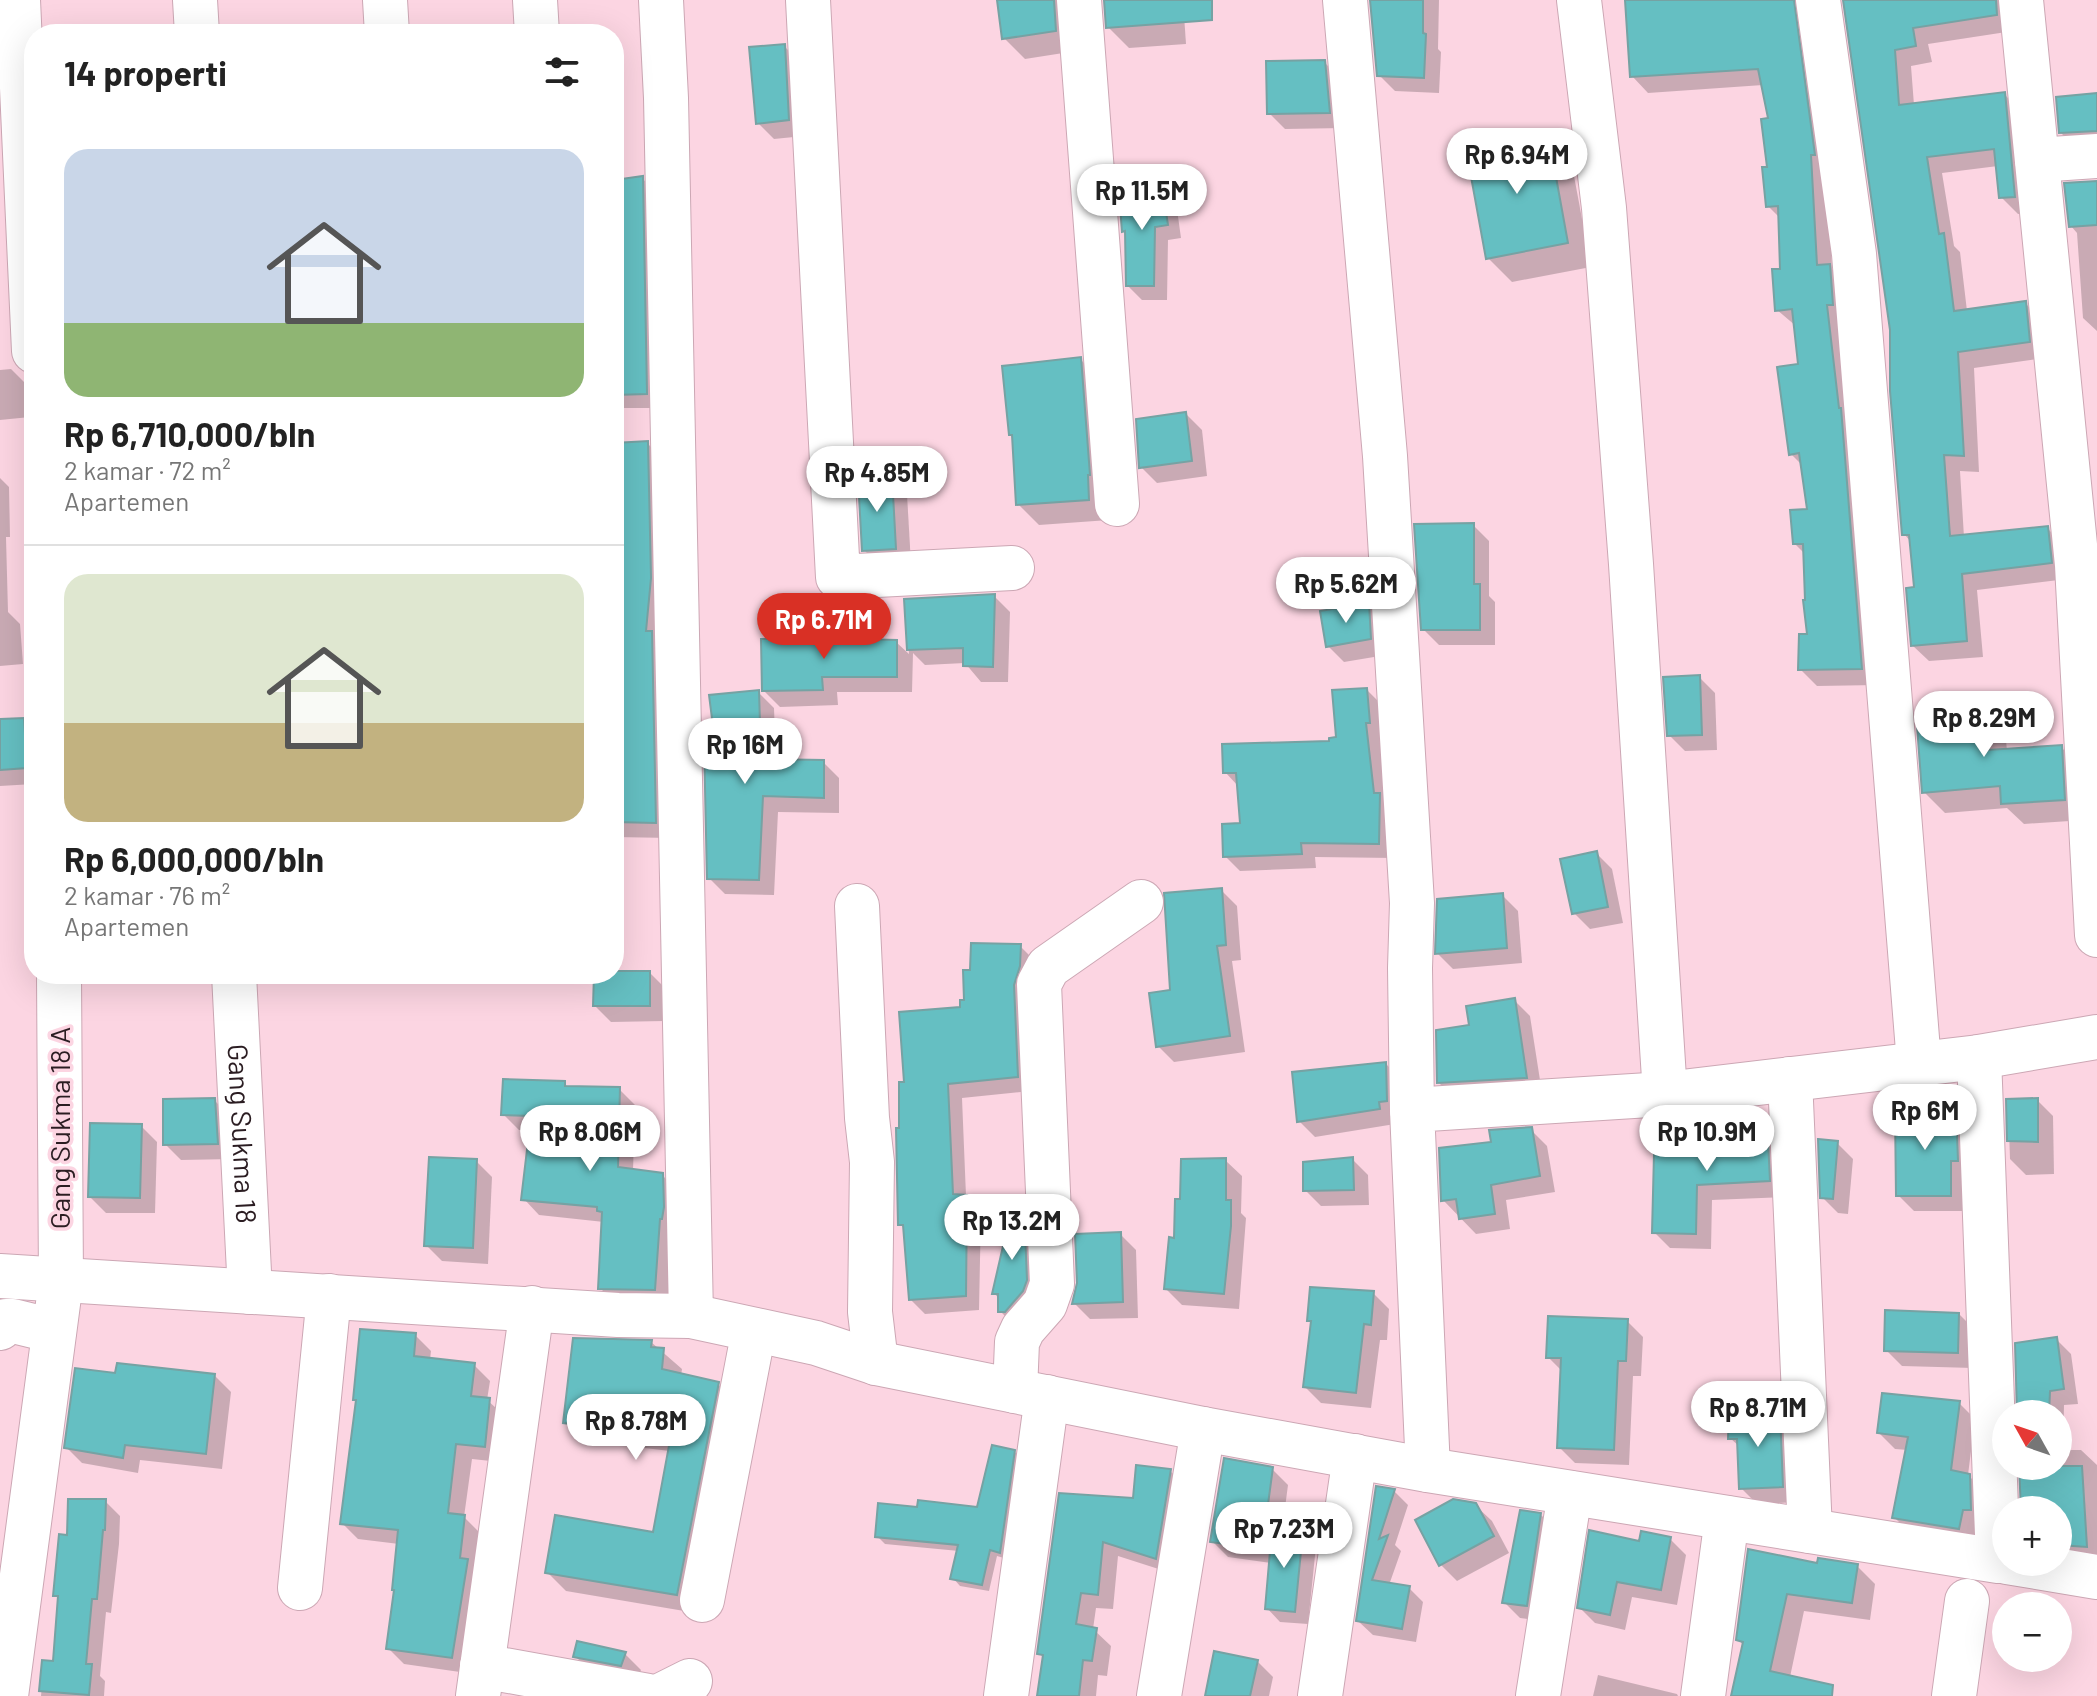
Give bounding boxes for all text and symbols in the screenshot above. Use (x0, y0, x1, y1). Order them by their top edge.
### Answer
icon: filters (540, 50, 584, 94)
text: 14 properti (64, 52, 227, 93)
pin: Rp 6.94M (1434, 128, 1600, 196)
text: Rp 6.94M (1464, 138, 1570, 169)
pin: Rp 11.5M (1059, 164, 1225, 232)
text: Rp 11.5M (1095, 174, 1189, 205)
icon: home (252, 201, 396, 345)
text: Rp 6,710,000/bln (64, 413, 315, 454)
pin: Rp 4.85M (794, 446, 960, 514)
text: 2 kamar · 72 m² (64, 454, 231, 485)
text: Rp 4.85M (824, 456, 930, 487)
text: Apartemen (64, 485, 189, 516)
pin: Rp 5.62M (1263, 557, 1429, 625)
text: Rp 5.62M (1294, 567, 1398, 598)
pin: Rp 6.71M (741, 593, 907, 661)
text: Rp 6.71M (775, 603, 873, 634)
icon: home (252, 626, 396, 770)
pin: Rp 8.29M (1901, 691, 2067, 759)
text: Rp 8.29M (1932, 701, 2036, 732)
pin: Rp 16M (680, 718, 810, 786)
text: Rp 16M (706, 728, 784, 759)
text: Rp 6,000,000/bln (64, 838, 324, 879)
text: 2 kamar · 76 m² (64, 879, 230, 910)
text: Apartemen (64, 910, 189, 941)
street label: Gang Sukma 18 A (42, 1027, 76, 1229)
street label: Gang Sukma 18 (222, 1043, 265, 1224)
pin: Rp 6M (1869, 1084, 1981, 1152)
text: Rp 6M (1891, 1094, 1959, 1125)
pin: Rp 8.06M (507, 1105, 673, 1173)
pin: Rp 10.9M (1624, 1105, 1790, 1173)
text: Rp 8.06M (538, 1115, 642, 1146)
text: Rp 10.9M (1657, 1115, 1757, 1146)
pin: Rp 13.2M (929, 1194, 1095, 1262)
text: Rp 13.2M (962, 1204, 1062, 1235)
pin: Rp 8.71M (1675, 1381, 1841, 1449)
text: Rp 8.71M (1709, 1391, 1807, 1422)
pin: Rp 8.78M (553, 1394, 719, 1462)
north arrow (1992, 1400, 2072, 1480)
map controls (1992, 1400, 2072, 1672)
text: Rp 8.78M (585, 1404, 687, 1435)
button: + (1992, 1496, 2072, 1576)
pin: Rp 7.23M (1201, 1502, 1367, 1570)
text: Rp 7.23M (1234, 1512, 1334, 1543)
button: − (1992, 1592, 2072, 1672)

